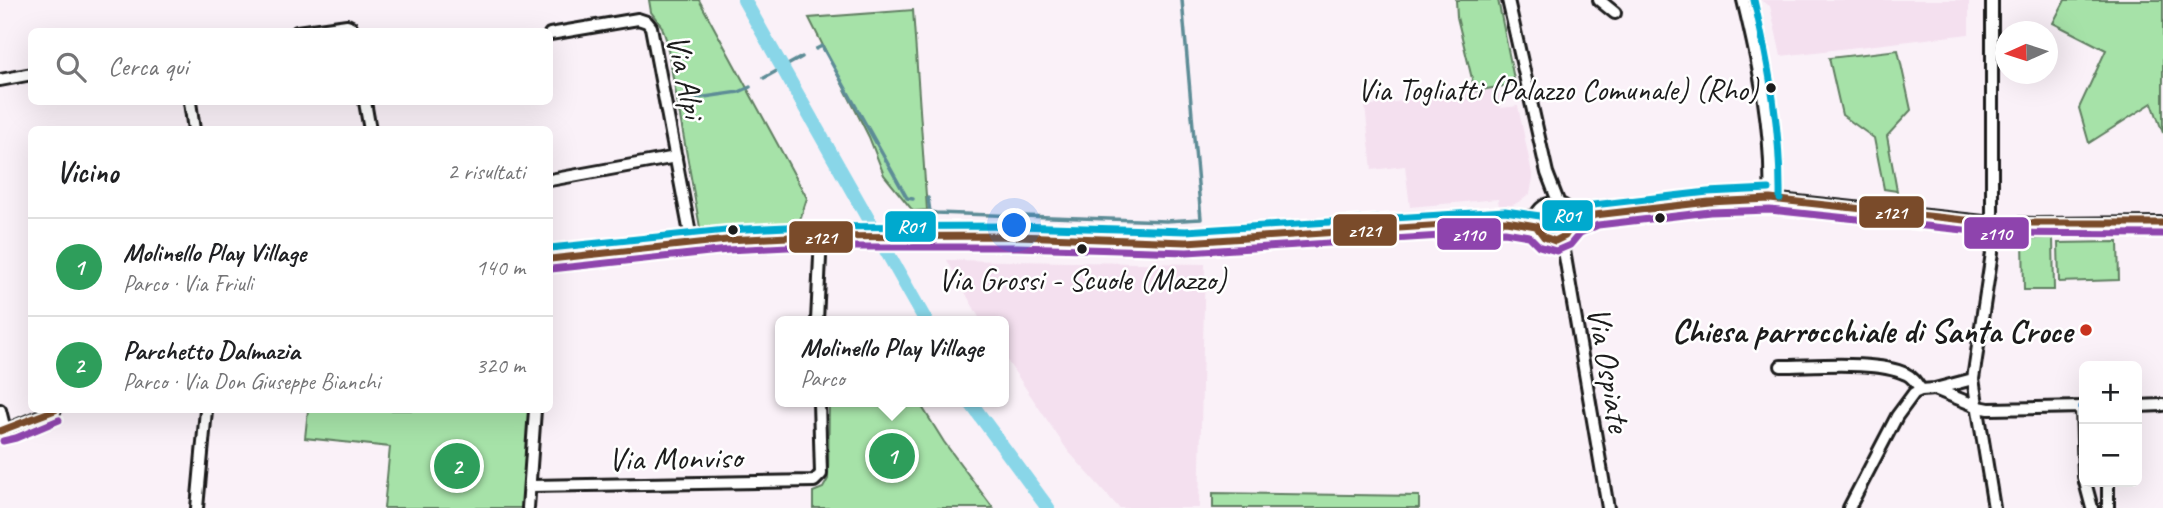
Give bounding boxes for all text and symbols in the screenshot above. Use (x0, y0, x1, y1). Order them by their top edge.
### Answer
north arrow (1995, 21, 2058, 84)
search box (28, 28, 553, 105)
street label: Via Alpi (657, 31, 716, 126)
icon: search (52, 48, 90, 86)
text: Cerca qui (108, 50, 188, 83)
place label: Via Togliatti (Palazzo Comunale) (Rho) (1357, 70, 1760, 109)
marker: Via Togliatti (Palazzo Comunale) (Rho) (1764, 81, 1778, 95)
text: Vicino (56, 153, 118, 191)
text: 2 risultati (447, 157, 525, 186)
line badge: z121 (1858, 195, 1925, 229)
line badge: R01 (1541, 199, 1594, 232)
text: z121 (1875, 201, 1909, 225)
text: R01 (1553, 204, 1583, 228)
your location (997, 208, 1031, 242)
line badge: R01 (884, 210, 937, 243)
unlabelled marker (1653, 211, 1667, 225)
line badge: z121 (1332, 213, 1398, 247)
text: R01 (897, 215, 927, 239)
line badge: z110 (1963, 216, 2030, 250)
line badge: z110 (1436, 217, 1502, 251)
text: z121 (1349, 219, 1383, 243)
line badge: z121 (788, 220, 854, 254)
text: z110 (1980, 222, 2014, 246)
unlabelled marker (726, 223, 740, 237)
text: z110 (1453, 223, 1487, 247)
text: z121 (805, 226, 839, 250)
text: Molinello Play Village (123, 236, 306, 269)
marker: Via Grossi - Scuole (Mazzo) (1075, 242, 1089, 256)
text: 1 (74, 253, 84, 282)
text: 140 m (476, 253, 525, 282)
place label: Via Grossi - Scuole (Mazzo) (938, 260, 1228, 299)
text: Parco · Via Friuli (123, 269, 253, 298)
street label: Via Ospiate (1577, 303, 1641, 437)
place label: Chiesa parrocchiale di Santa Croce (1672, 310, 2075, 352)
popup (775, 316, 1009, 407)
marker: Chiesa parrocchiale di Santa Croce (2078, 322, 2094, 338)
text: Molinello Play Village (800, 331, 984, 364)
text: Parchetto Dalmazia (123, 334, 300, 367)
text: 2 (74, 351, 84, 380)
text: 320 m (476, 351, 525, 380)
map controls (2079, 361, 2142, 487)
button: + (2079, 361, 2142, 424)
text: Parco (800, 364, 845, 393)
text: Parco · Via Don Giuseppe Bianchi (123, 367, 380, 396)
button: − (2079, 424, 2142, 487)
pin: 1 (869, 430, 915, 482)
street label: Via Monviso (608, 436, 746, 480)
pin: 2 (434, 440, 480, 492)

